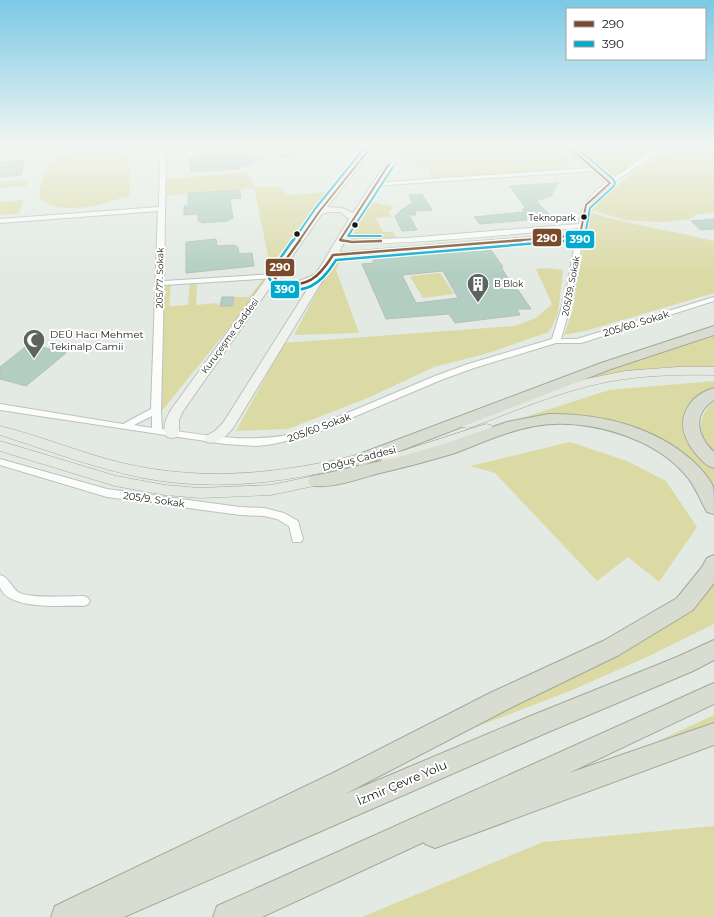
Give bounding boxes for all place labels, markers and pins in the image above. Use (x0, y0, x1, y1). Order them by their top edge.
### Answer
place label: Teknopark (529, 212, 577, 223)
marker: Teknopark (579, 212, 589, 222)
unlabelled marker (350, 220, 360, 230)
unlabelled marker (292, 229, 302, 239)
building icon: B Blok (465, 271, 491, 304)
place label: B Blok (494, 278, 524, 289)
mosque icon: DEÜ Hacı Mehmet Tekinalp Camii (21, 327, 47, 360)
place label: DEÜ Hacı Mehmet Tekinalp Camii (50, 328, 144, 353)

